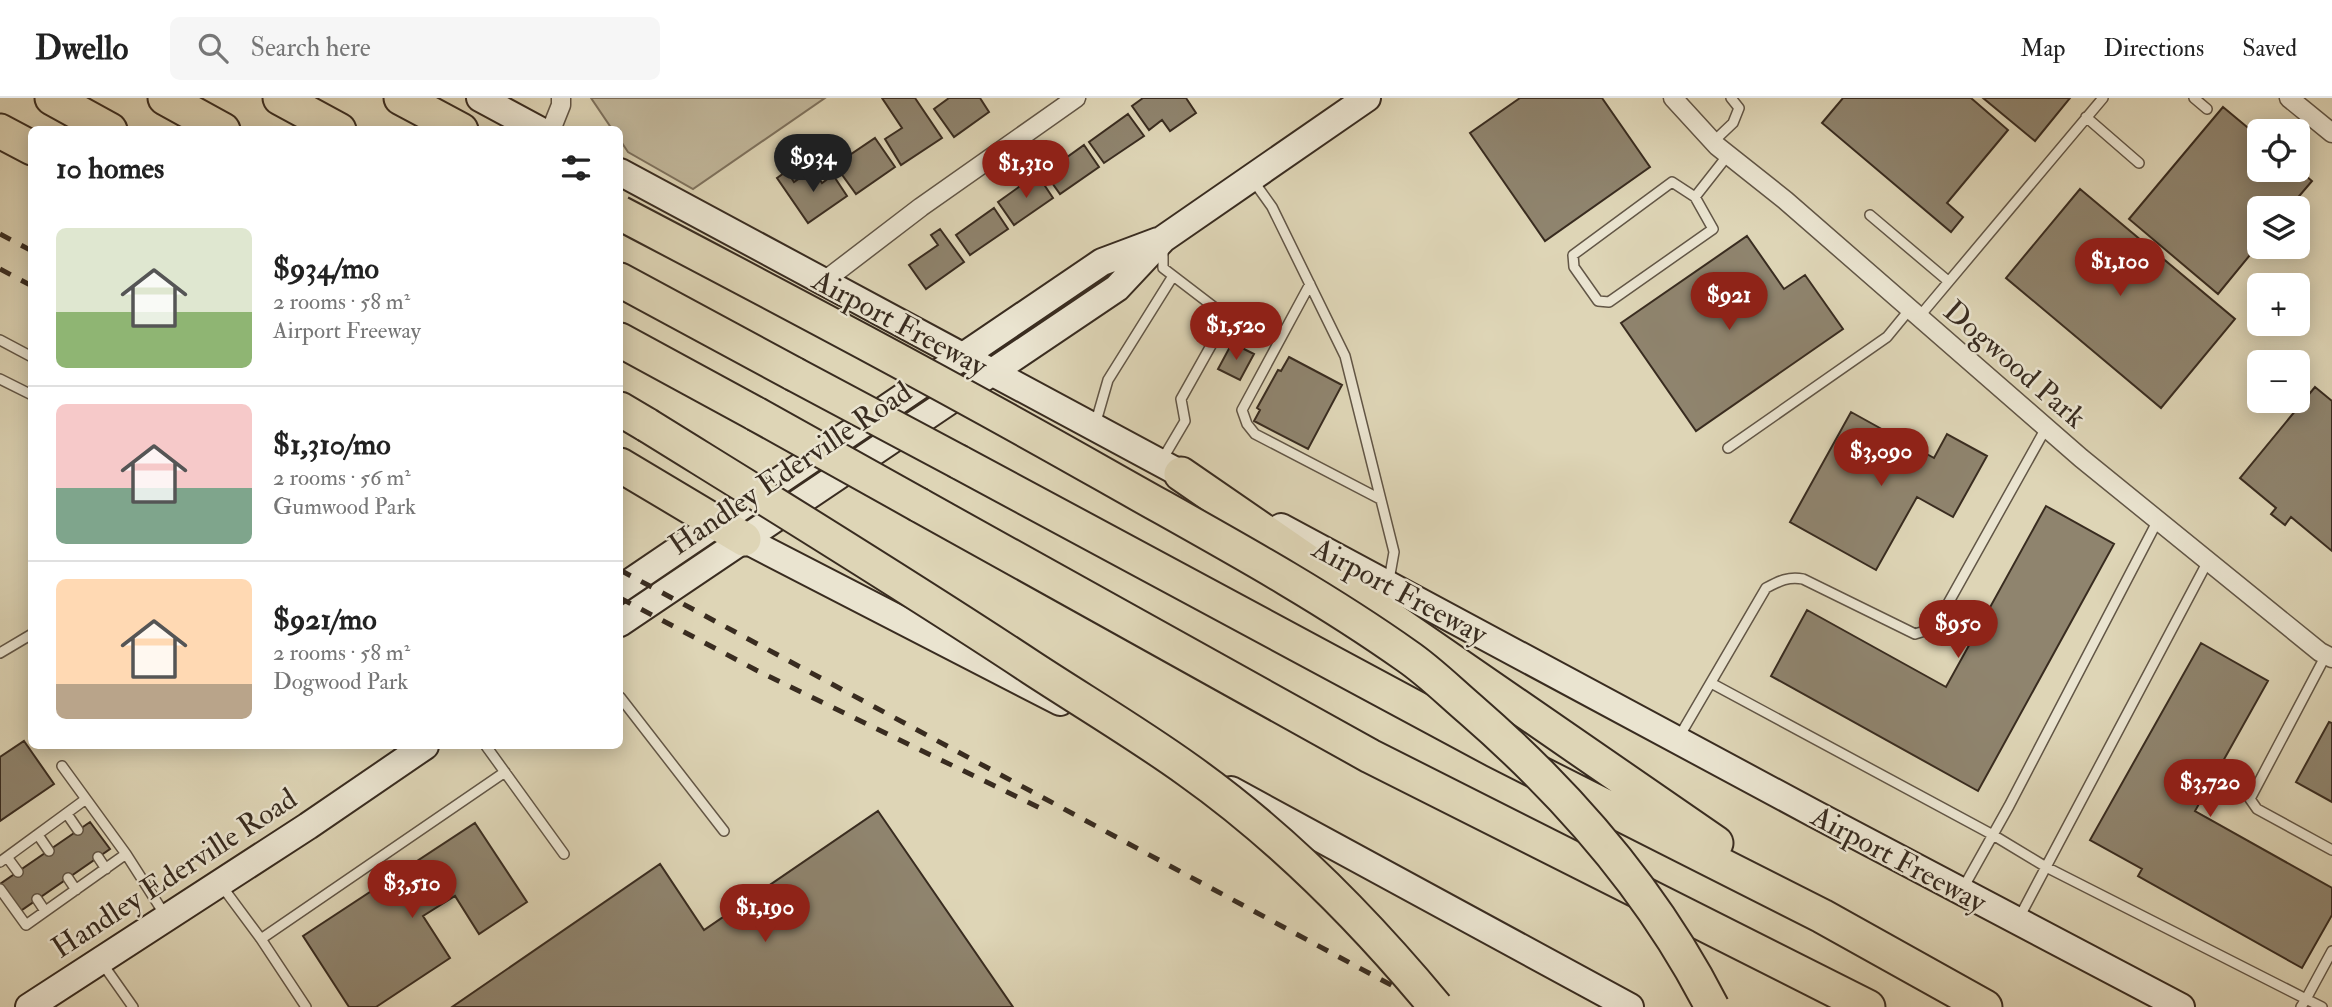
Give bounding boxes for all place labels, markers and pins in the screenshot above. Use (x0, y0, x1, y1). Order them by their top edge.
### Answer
pin: $934 (772, 134, 854, 194)
pin: $1,310 (969, 140, 1083, 200)
pin: $1,100 (2063, 238, 2177, 298)
pin: $921 (1688, 272, 1770, 332)
pin: $1,520 (1179, 302, 1293, 362)
pin: $3,090 (1824, 428, 1938, 488)
pin: $950 (1917, 601, 1999, 660)
pin: $3,720 (2153, 760, 2267, 819)
pin: $3,510 (355, 860, 469, 920)
pin: $1,190 (708, 884, 822, 944)

